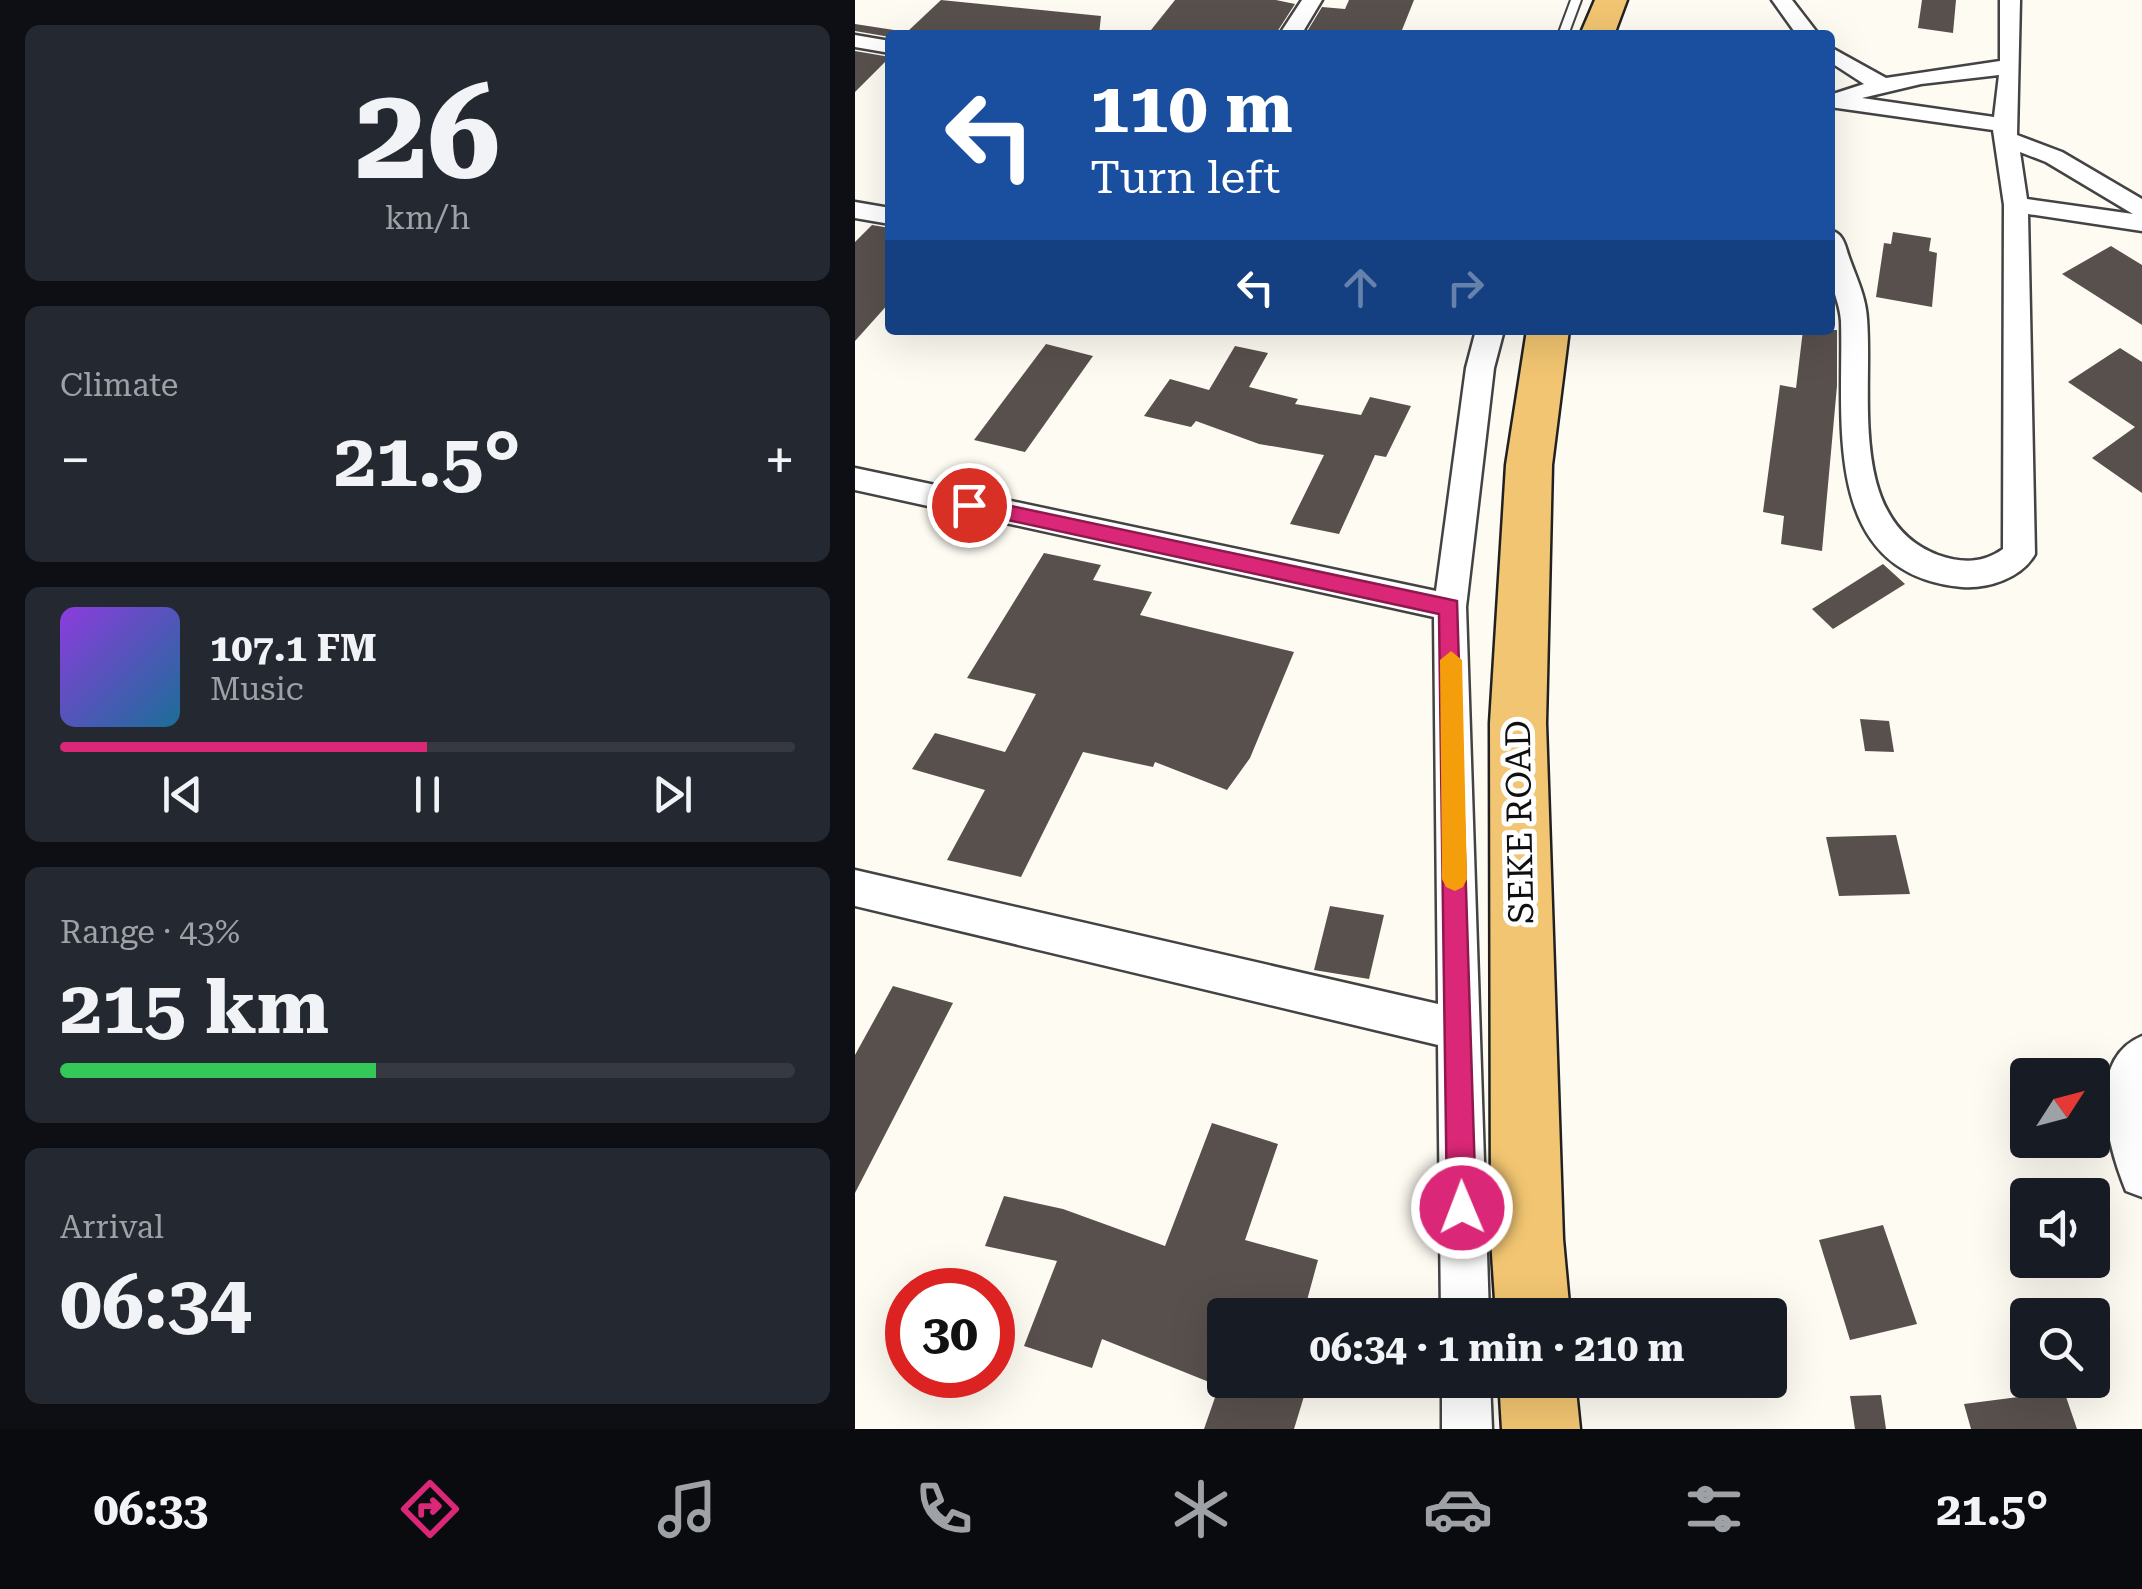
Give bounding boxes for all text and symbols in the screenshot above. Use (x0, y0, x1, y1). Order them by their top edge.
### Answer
text: 26 (355, 57, 500, 210)
text: 110 m (1090, 67, 1293, 149)
icon: left (925, 70, 1055, 200)
text: Turn left (1090, 151, 1280, 204)
text: km/h (385, 199, 470, 237)
icon: left (1228, 260, 1283, 315)
icon: ahead (1333, 260, 1388, 315)
icon: right (1438, 260, 1493, 315)
text: Climate (60, 366, 178, 404)
text: 21.5° (334, 416, 521, 504)
text: − (60, 428, 91, 492)
text: + (764, 428, 795, 492)
pin (927, 463, 1012, 548)
icon: arrive (942, 478, 997, 533)
text: 107.1 FM (210, 626, 377, 670)
text: Music (210, 670, 304, 708)
street label: SEKE ROAD (1498, 720, 1542, 924)
icon: previous (155, 767, 210, 822)
icon: pause (400, 767, 455, 822)
icon: next (645, 767, 700, 822)
text: Range · 43% (60, 913, 240, 951)
text: 215 km (60, 963, 329, 1051)
north arrow (2010, 1058, 2110, 1158)
map controls (2010, 1058, 2110, 1398)
position arrow (1410, 1156, 1514, 1260)
button: sound (2010, 1178, 2110, 1278)
text: Arrival (60, 1208, 164, 1246)
text: 06:34 (60, 1258, 251, 1346)
speed limit sign: 30 (885, 1268, 1015, 1398)
button: search (2010, 1298, 2110, 1398)
text: 06:34 · 1 min · 210 m (1310, 1326, 1684, 1370)
icon: directions (395, 1474, 465, 1544)
icon: music (652, 1474, 722, 1544)
icon: phone (909, 1474, 979, 1544)
icon: climate (1166, 1474, 1236, 1544)
icon: car (1423, 1474, 1493, 1544)
icon: filters (1679, 1474, 1749, 1544)
text: 06:33 (93, 1483, 208, 1536)
text: 21.5° (1936, 1483, 2048, 1536)

